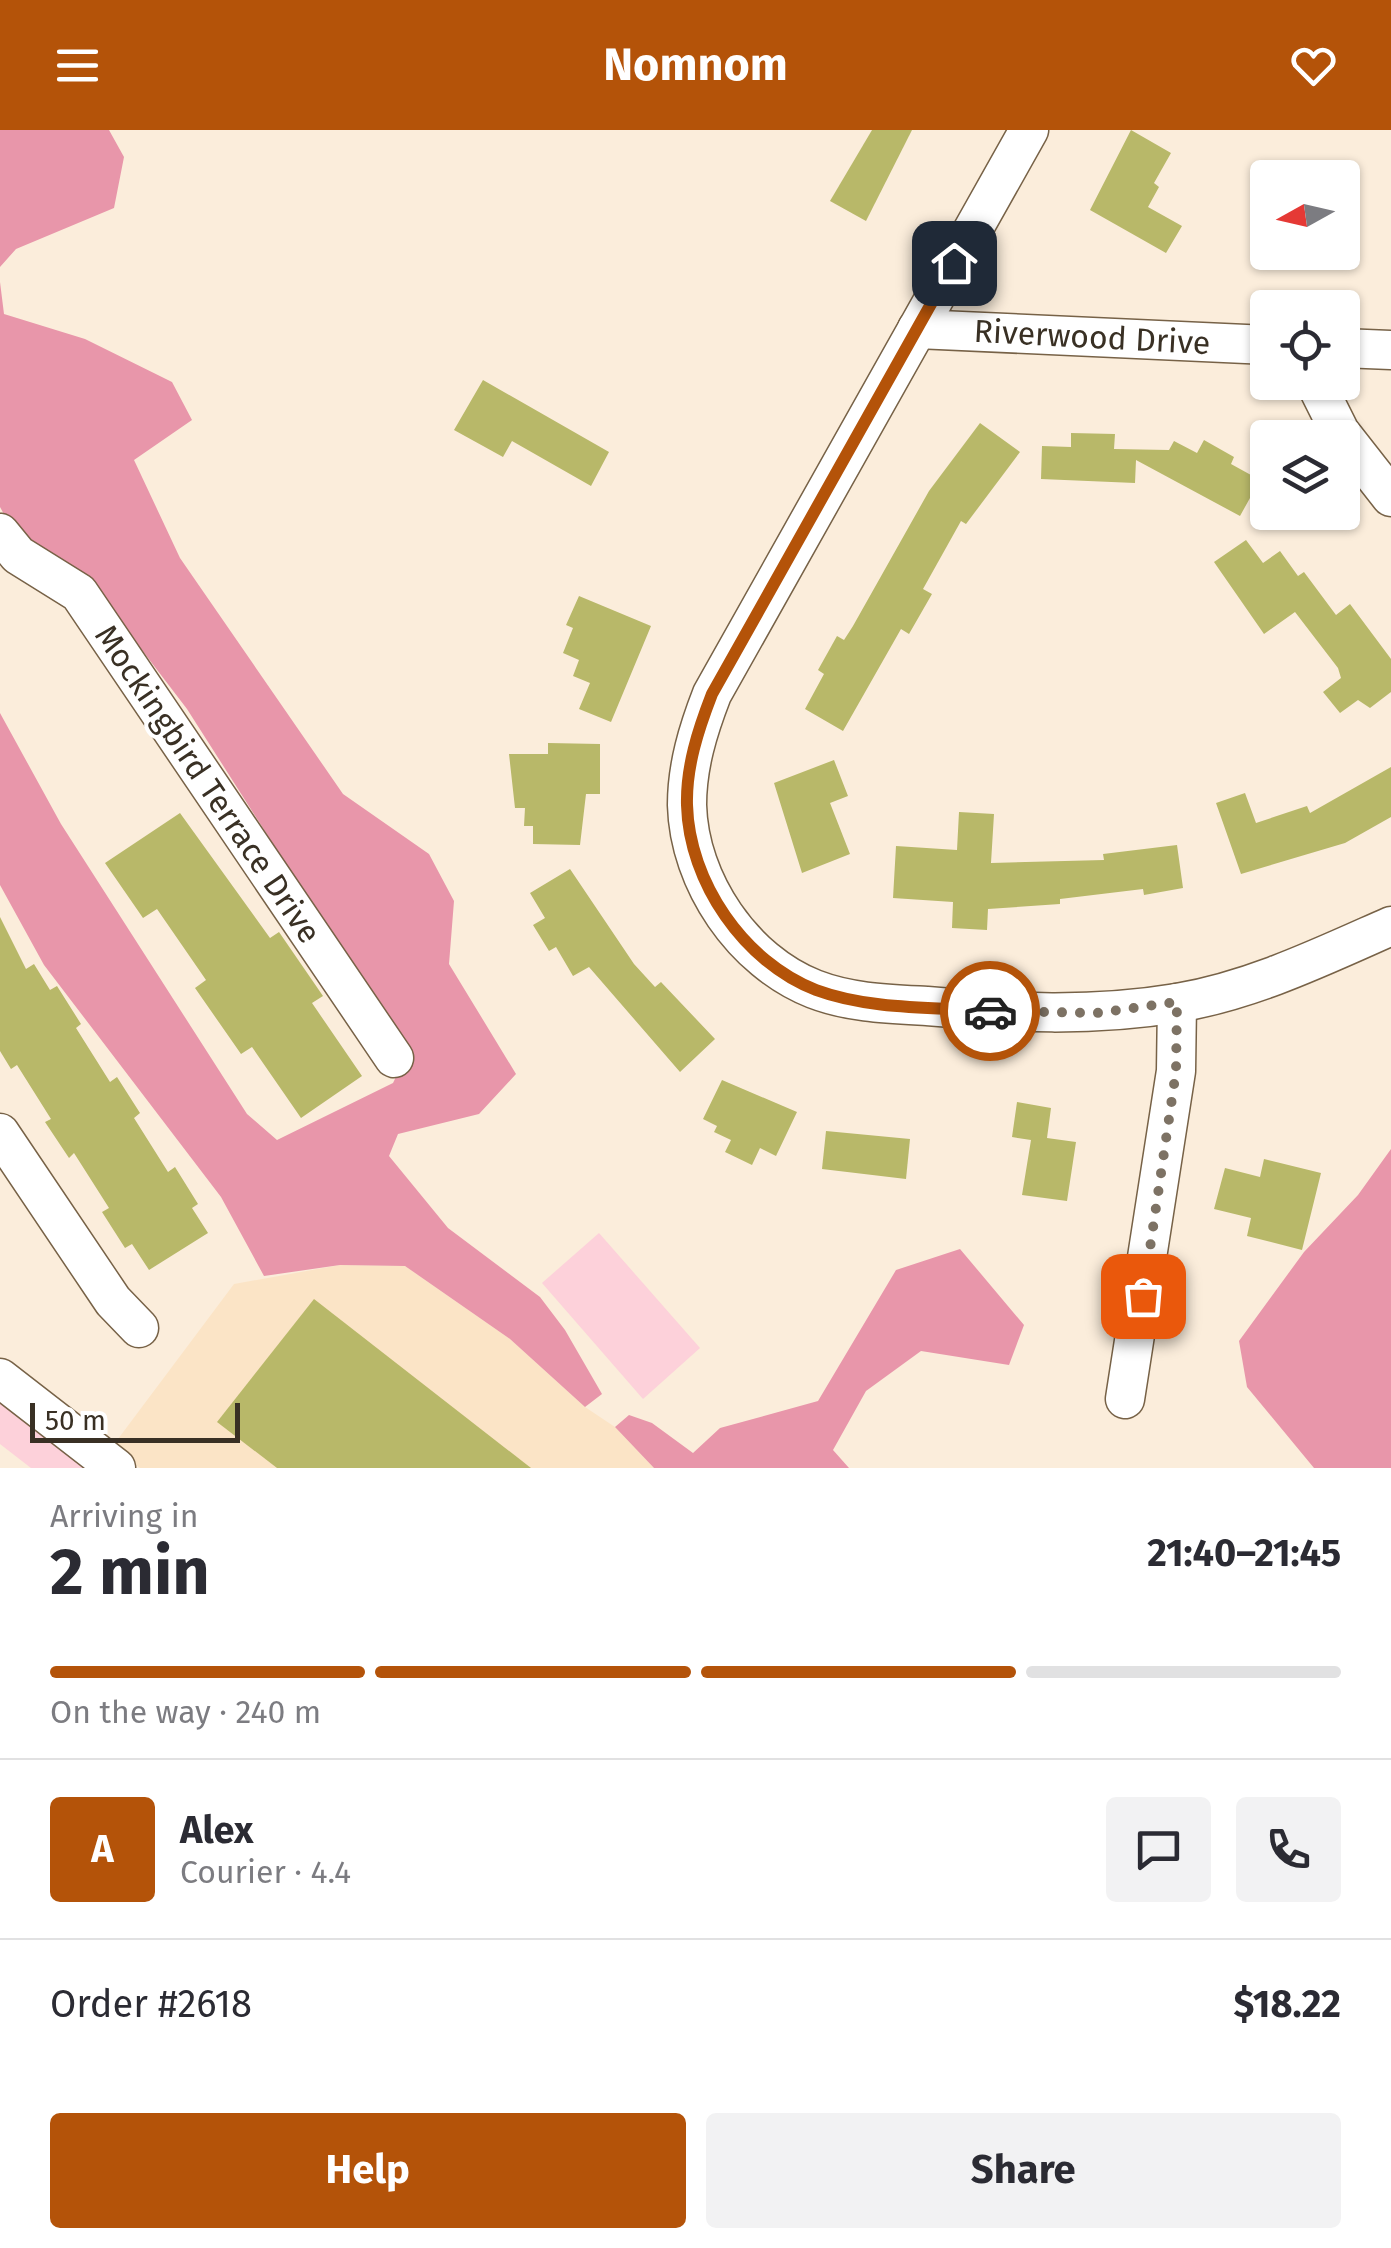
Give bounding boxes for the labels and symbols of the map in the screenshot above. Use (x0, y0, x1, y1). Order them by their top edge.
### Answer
north arrow (1250, 160, 1360, 270)
pin (912, 221, 997, 306)
street label: Riverwood Drive (973, 312, 1211, 362)
street label: Mockingbird Terrace Drive (87, 618, 329, 950)
courier (940, 961, 1040, 1061)
pin (1101, 1254, 1186, 1339)
scale bar (30, 1398, 240, 1442)

